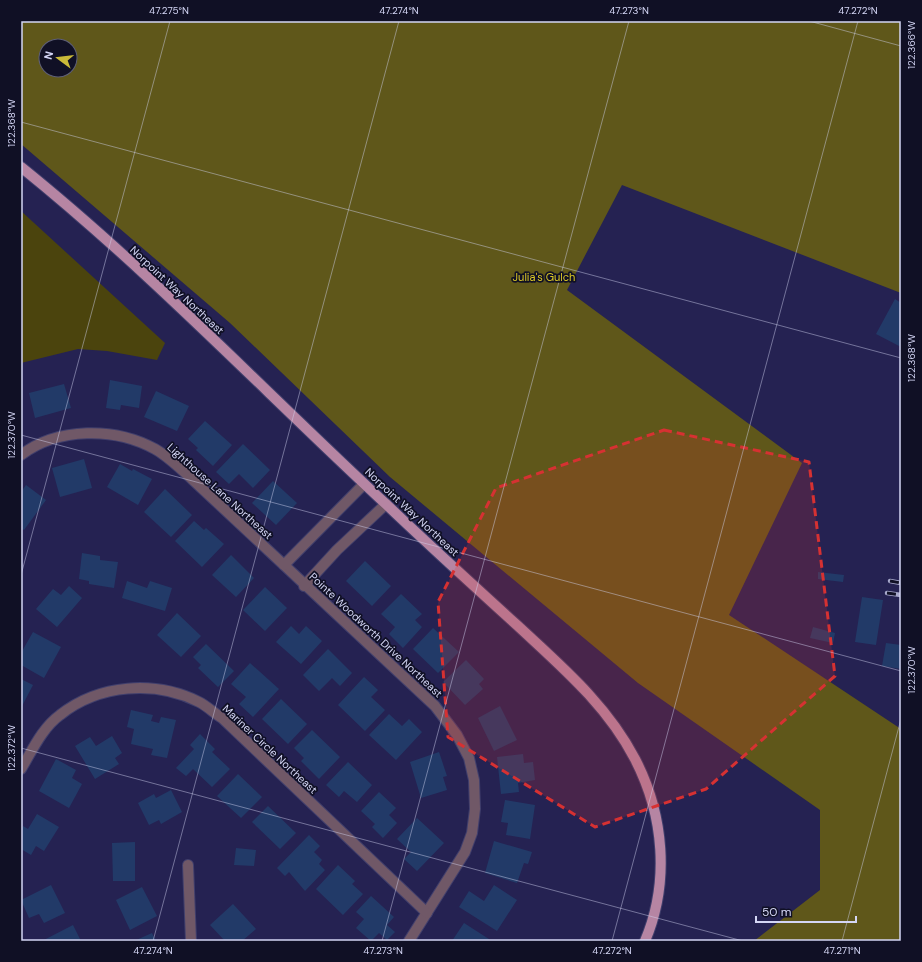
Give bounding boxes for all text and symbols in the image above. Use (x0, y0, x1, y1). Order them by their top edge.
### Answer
text: 47.275°N (149, 4, 189, 17)
text: 47.274°N (379, 4, 419, 17)
text: 47.273°N (609, 4, 649, 17)
text: 47.272°N (838, 4, 878, 17)
text: 122.366°W (905, 21, 918, 69)
north arrow (38, 38, 78, 78)
text: N (41, 50, 56, 61)
text: 122.368°W (5, 99, 18, 147)
street label: Norpoint Way Northeast (127, 243, 227, 337)
park label: Julia's Gulch (513, 270, 575, 284)
text: 122.368°W (905, 334, 918, 382)
text: 122.370°W (5, 411, 18, 459)
street label: Lighthouse Lane Northeast (164, 440, 276, 542)
street label: Norpoint Way Northeast (362, 465, 462, 559)
street label: Pointe Woodworth Drive Northeast (307, 570, 445, 700)
text: 122.370°W (905, 646, 918, 694)
street label: Mariner Circle Northeast (220, 701, 320, 797)
text: 122.372°W (5, 725, 18, 771)
scale bar (756, 898, 856, 924)
text: 50 m (762, 904, 791, 920)
text: 47.274°N (133, 944, 173, 957)
text: 47.273°N (363, 944, 403, 957)
text: 47.272°N (592, 944, 632, 957)
text: 47.271°N (823, 944, 861, 957)

